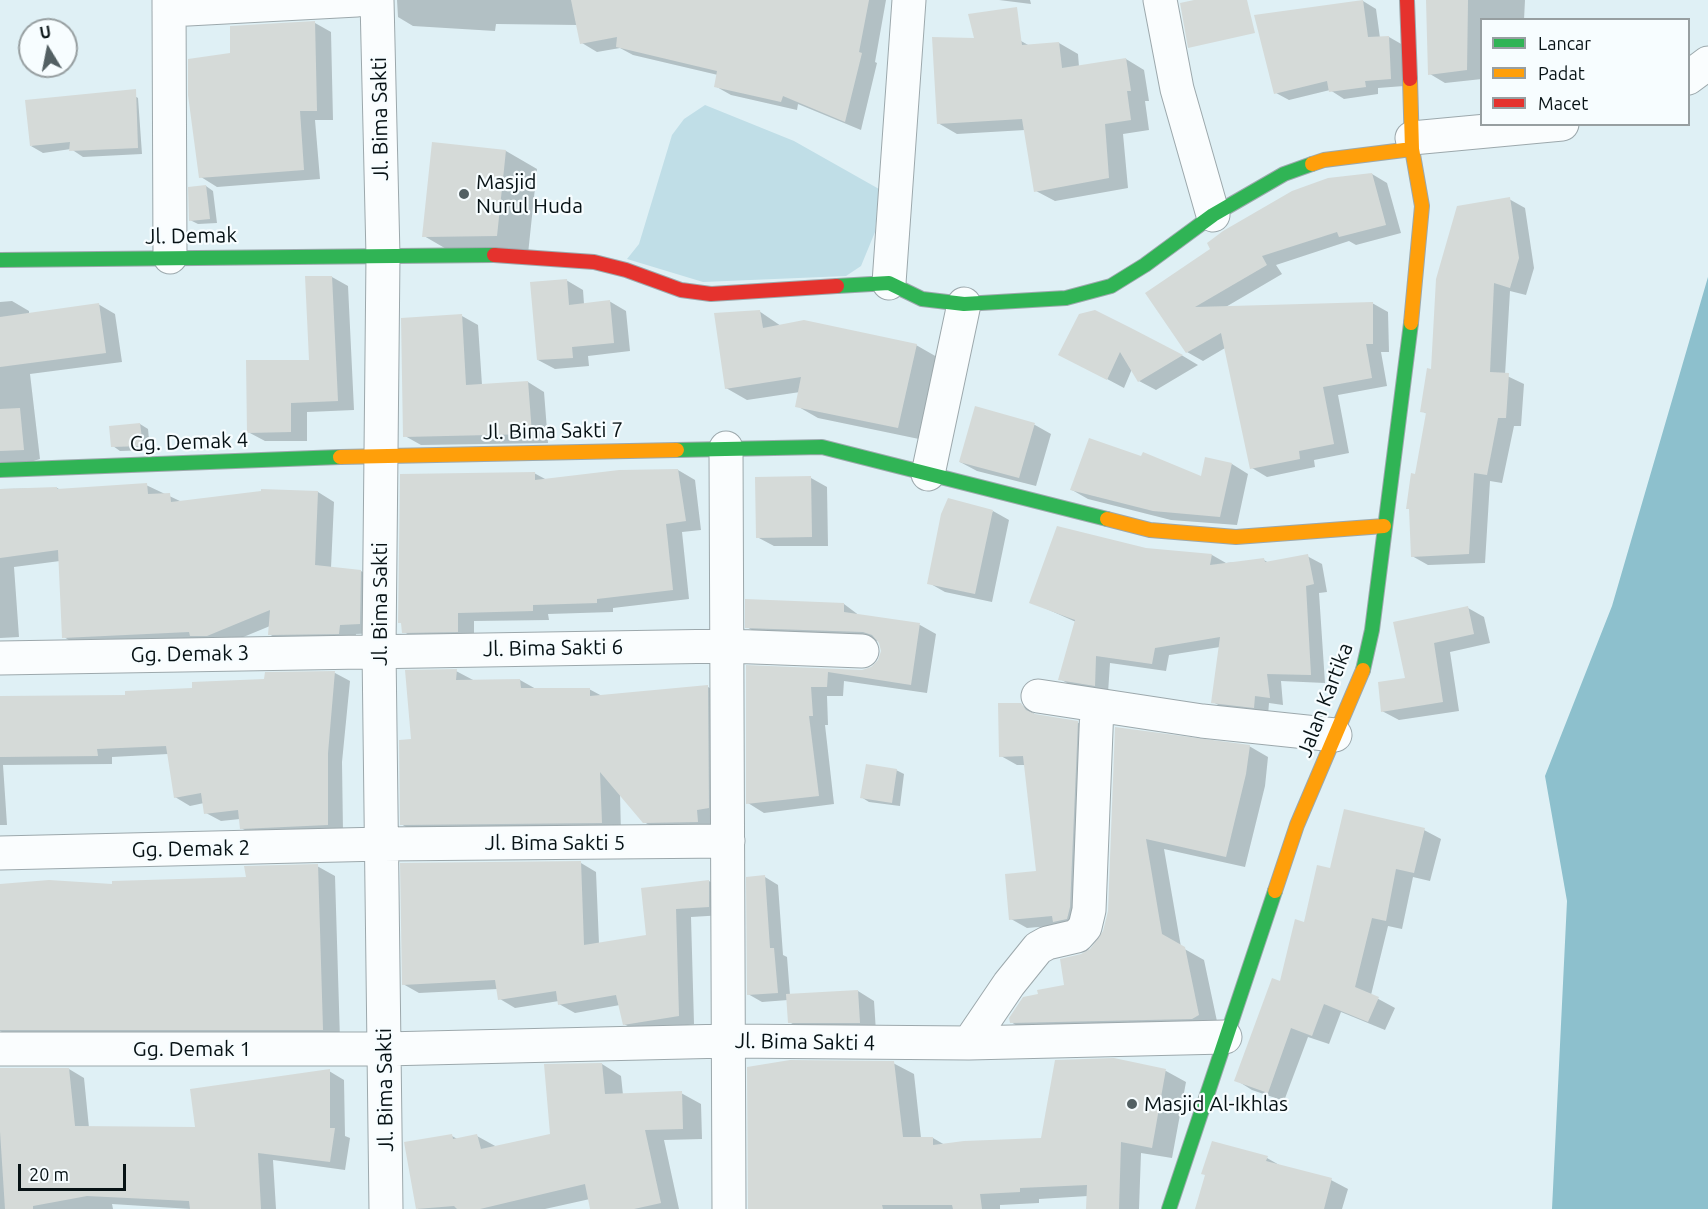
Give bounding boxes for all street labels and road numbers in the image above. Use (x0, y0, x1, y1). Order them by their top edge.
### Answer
street label: Jl. Bima Sakti (366, 57, 394, 181)
street label: Jl. Demak (145, 223, 237, 249)
street label: Jl. Bima Sakti 7 (483, 417, 623, 445)
street label: Gg. Demak 4 (129, 427, 249, 457)
street label: Jl. Bima Sakti (367, 542, 393, 666)
street label: Jl. Bima Sakti 6 (483, 634, 623, 662)
street label: Jalan Kartika (1292, 639, 1358, 761)
street label: Gg. Demak 3 (131, 640, 249, 668)
street label: Jl. Bima Sakti 5 (485, 830, 625, 856)
street label: Gg. Demak 2 (132, 835, 250, 863)
street label: Jl. Bima Sakti (371, 1028, 399, 1152)
street label: Jl. Bima Sakti 4 (735, 1028, 875, 1056)
street label: Gg. Demak 1 (133, 1036, 251, 1062)

